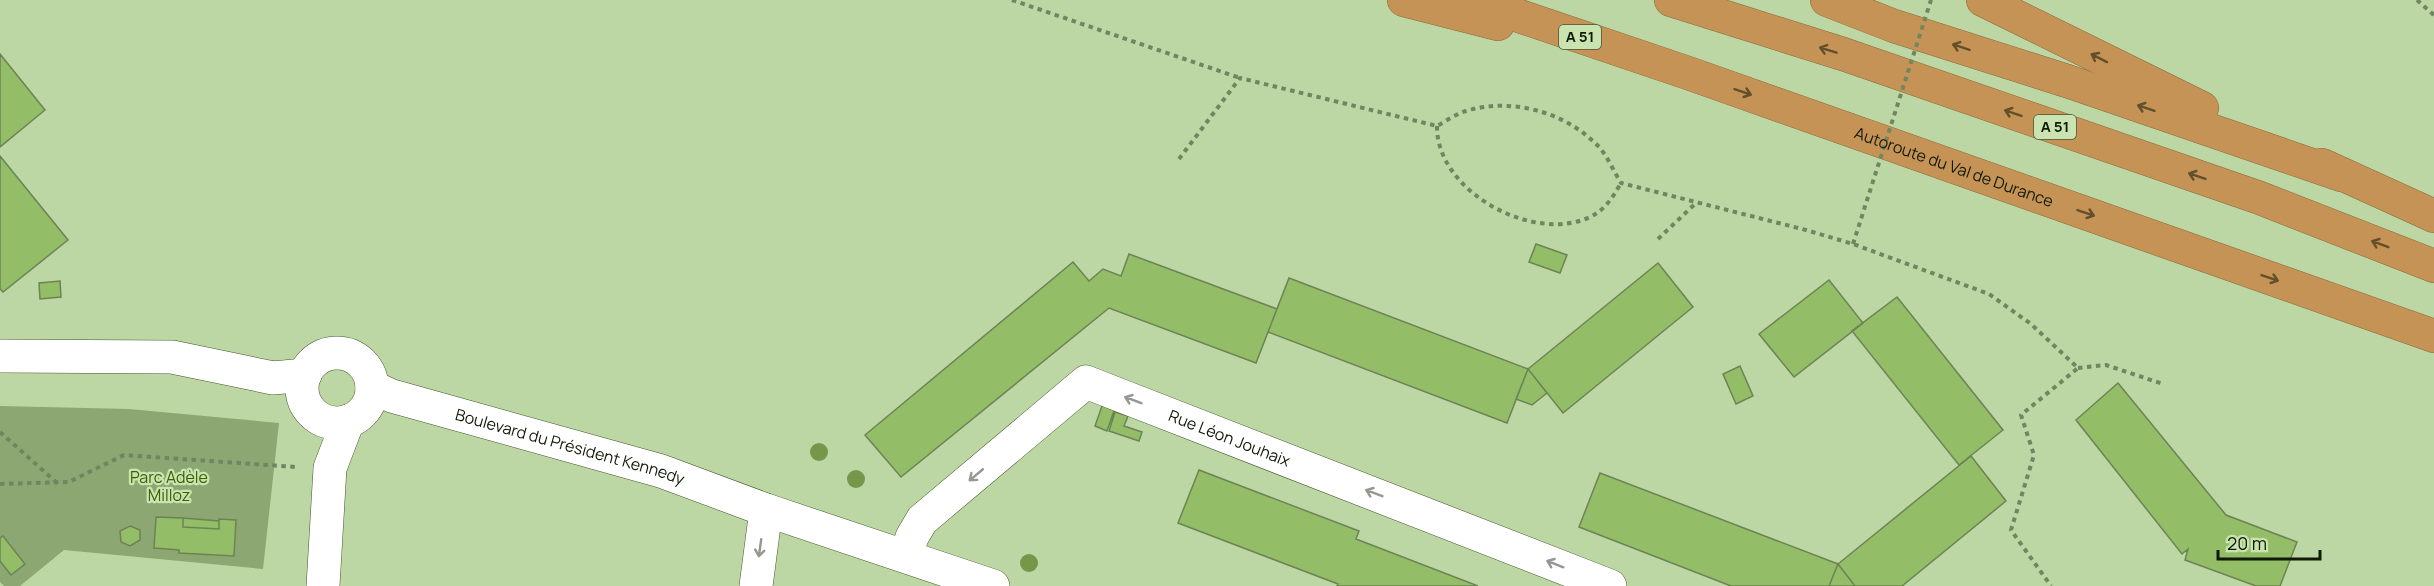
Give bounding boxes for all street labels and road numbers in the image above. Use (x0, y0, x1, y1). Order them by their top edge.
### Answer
road number: A 51 (1559, 25, 1601, 49)
road number: A 51 (2034, 115, 2076, 139)
street label: Autoroute du Val de Durance (1851, 122, 2056, 212)
street label: Boulevard du Président Kennedy (453, 403, 688, 490)
street label: Rue Léon Jouhaix (1165, 404, 1294, 472)

